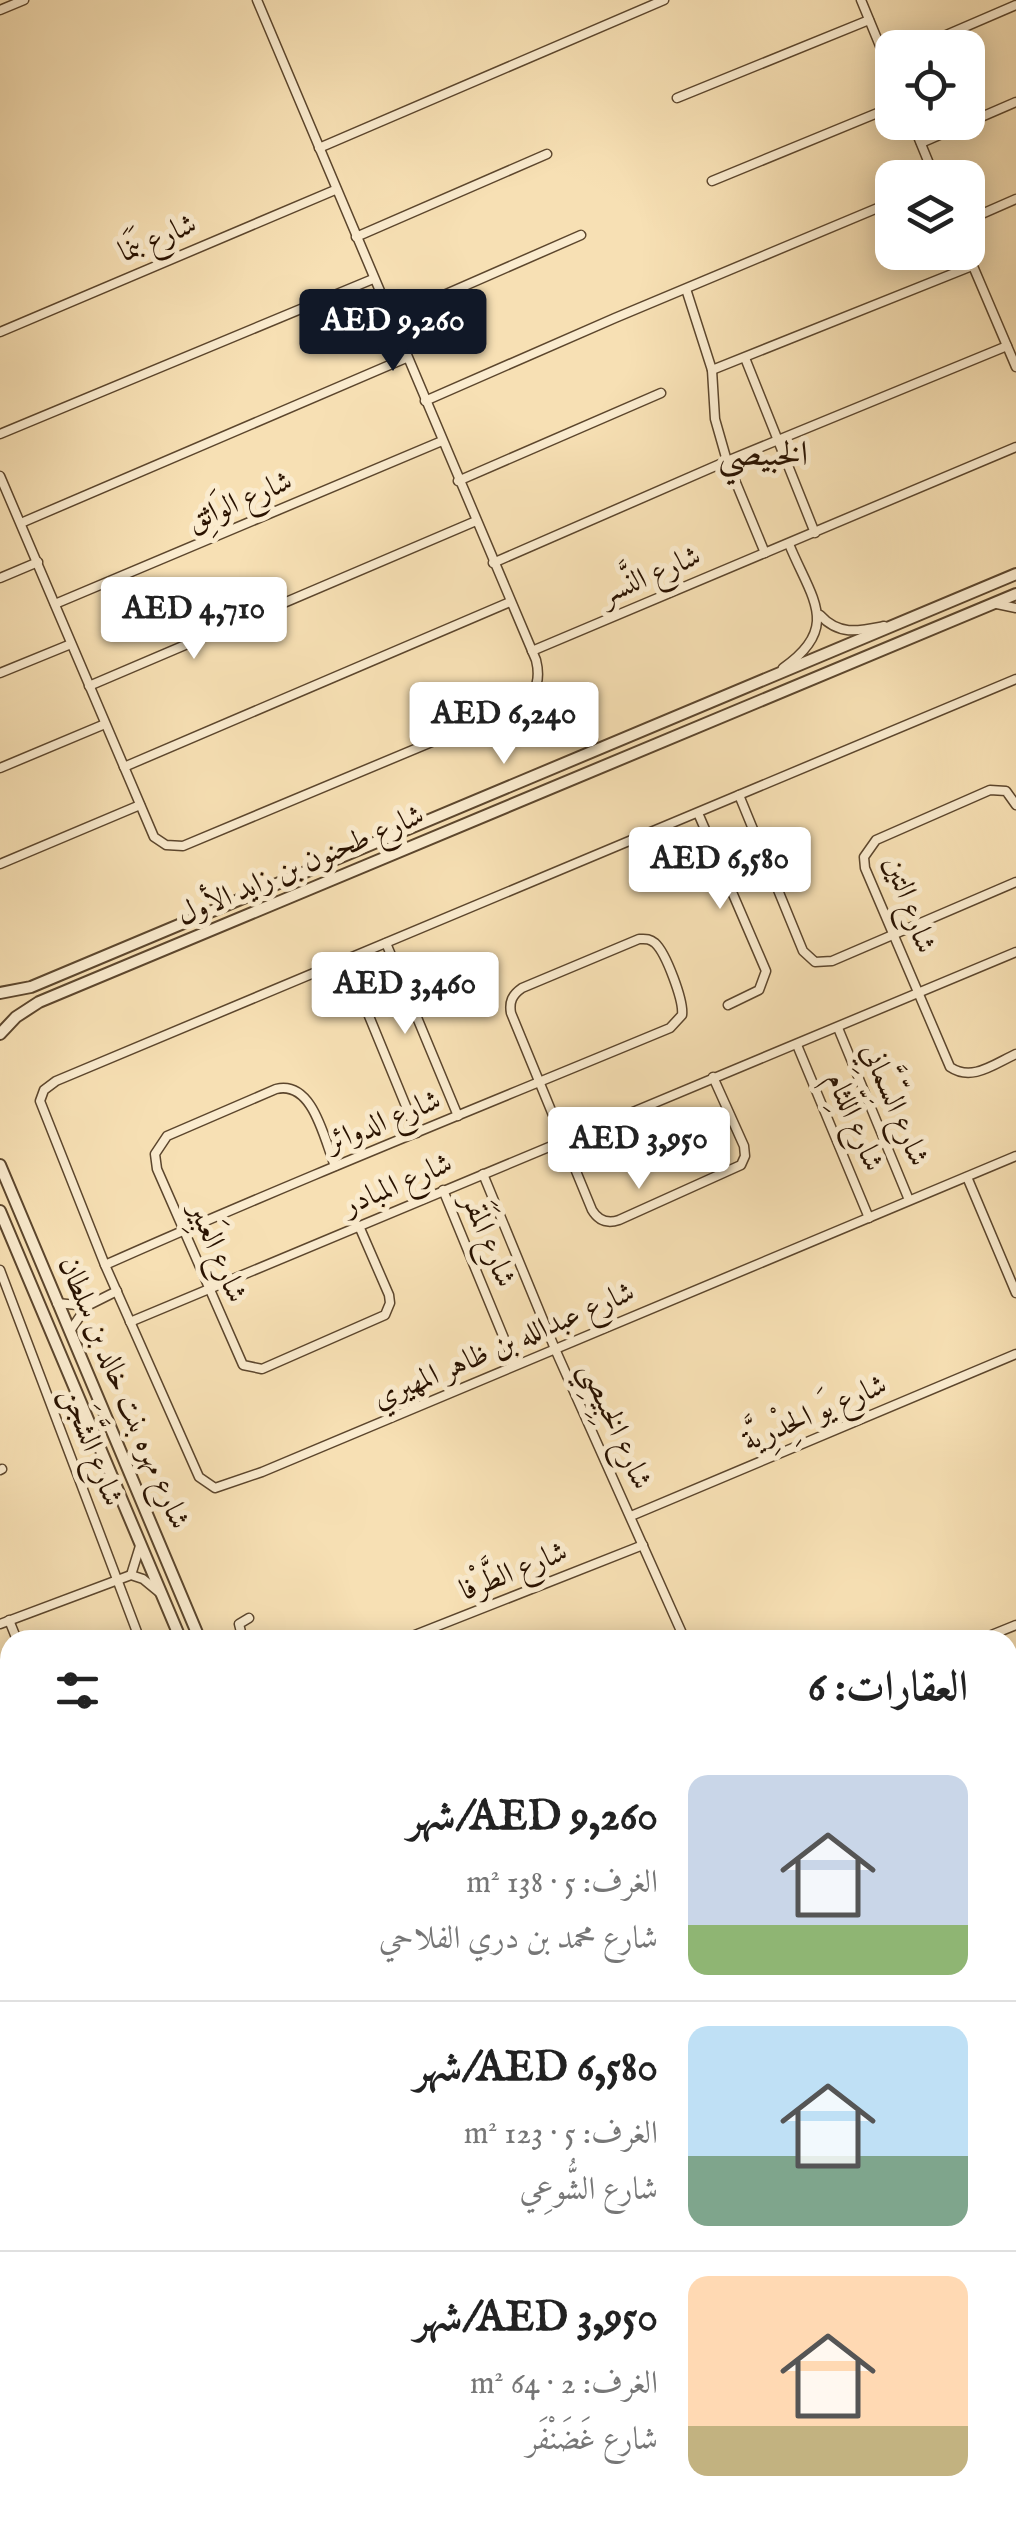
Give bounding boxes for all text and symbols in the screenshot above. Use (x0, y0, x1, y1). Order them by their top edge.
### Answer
map controls (875, 30, 985, 270)
button: locate (875, 30, 985, 140)
button: layers (875, 160, 985, 270)
street label: شارع بَنَما (111, 201, 204, 276)
pin: AED 9,260 (279, 289, 507, 374)
text: AED 9,260 (321, 301, 465, 342)
district label: الخبيصي (718, 433, 808, 486)
street label: شارع الوَاثِق (179, 458, 300, 545)
street label: شارع النَّسر (589, 530, 709, 619)
pin: AED 4,710 (80, 577, 308, 662)
text: AED 4,710 (123, 589, 265, 630)
pin: AED 6,240 (390, 682, 618, 767)
text: AED 6,240 (432, 694, 576, 735)
street label: شارع طحنون بن زايد الأول (170, 793, 432, 939)
pin: AED 6,580 (606, 827, 834, 912)
text: AED 6,580 (651, 839, 789, 880)
street label: شارع التين (870, 851, 944, 960)
pin: AED 3,460 (291, 952, 519, 1037)
text: AED 3,460 (334, 964, 476, 1005)
street label: شارع السِّمَّانِي (846, 1034, 945, 1175)
street label: شارع اللِّثام (812, 1065, 895, 1179)
street label: شارع الدوائر (318, 1082, 448, 1167)
pin: AED 3,950 (525, 1107, 753, 1192)
text: AED 3,950 (570, 1119, 708, 1160)
street label: شارع المبادر (335, 1145, 460, 1230)
street label: شارع المَقَر (447, 1184, 528, 1295)
street label: شارع العَبِير (174, 1192, 260, 1310)
street label: شارع مهره بنت خالد بن سلطان (45, 1251, 198, 1537)
street label: شارع عبدالله بن ظاهر المهيري (367, 1274, 642, 1422)
street label: شارع الخِبِيصِي (564, 1356, 660, 1499)
street label: شارع يَو الحِدْرِيَّة (734, 1359, 895, 1465)
street label: شارع الشَّجَن (47, 1379, 139, 1513)
street label: شارع الطَّرْفا (451, 1525, 575, 1614)
text: العقارات: 6 (808, 1662, 968, 1715)
icon: filters (50, 1663, 105, 1718)
text: AED 9,260/شهر (408, 1791, 658, 1844)
icon: home (768, 1815, 888, 1935)
text: الغرف: 5 · 138 m² (466, 1863, 658, 1904)
text: شارع محمد بن دري الفلاحي (379, 1919, 658, 1960)
text: AED 6,580/شهر (414, 2042, 658, 2095)
icon: home (768, 2066, 888, 2186)
text: الغرف: 5 · 123 m² (464, 2114, 658, 2155)
text: شارع الشُّوعِي (519, 2170, 658, 2211)
text: AED 3,950/شهر (414, 2292, 658, 2345)
icon: home (768, 2316, 888, 2436)
text: الغرف: 2 · 64 m² (470, 2364, 658, 2405)
text: شارع غَضَنْفَر (526, 2420, 658, 2461)

